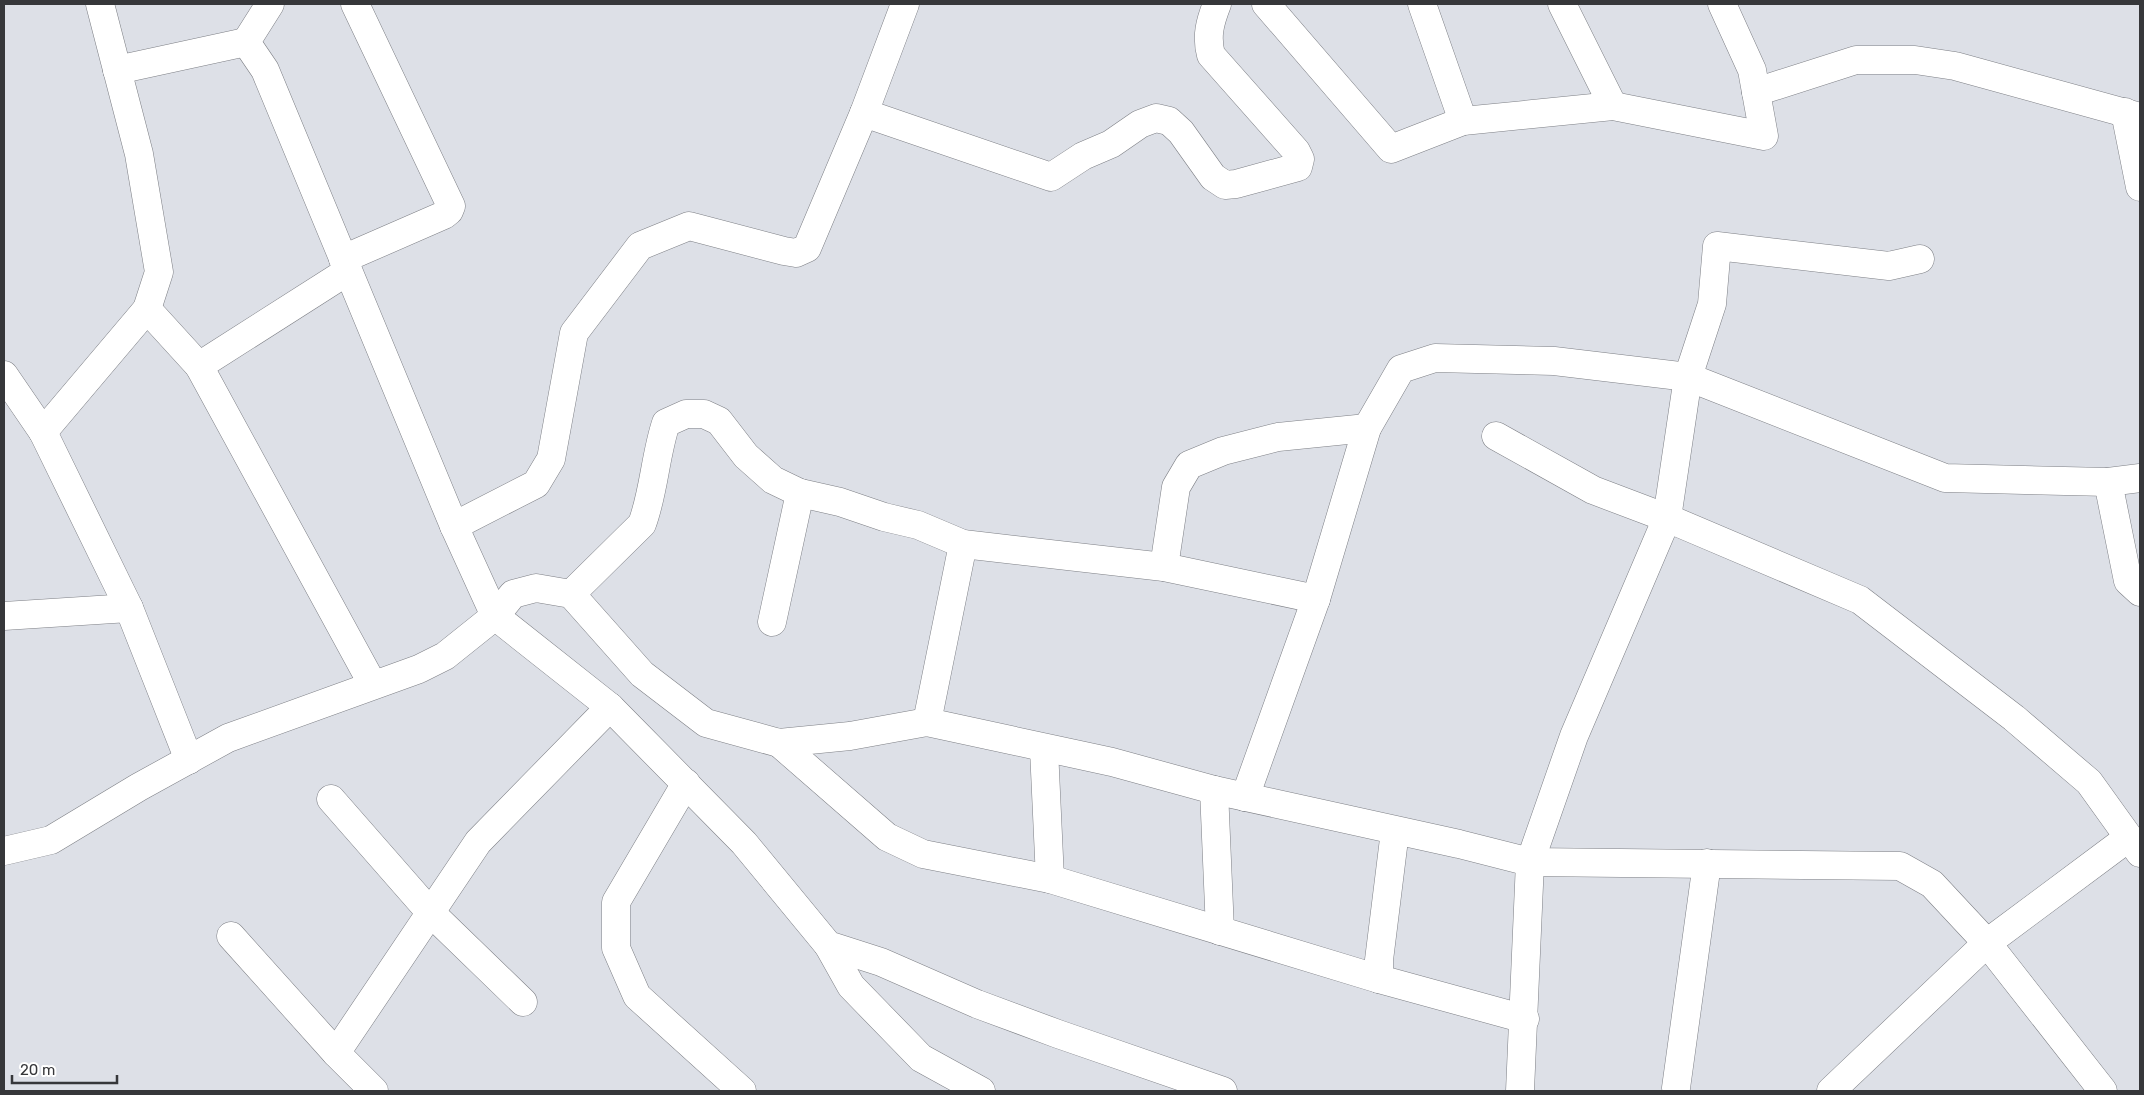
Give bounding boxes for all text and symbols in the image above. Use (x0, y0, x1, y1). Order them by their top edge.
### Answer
scale bar (12, 1052, 118, 1084)
text: 20 m (20, 1061, 55, 1079)

